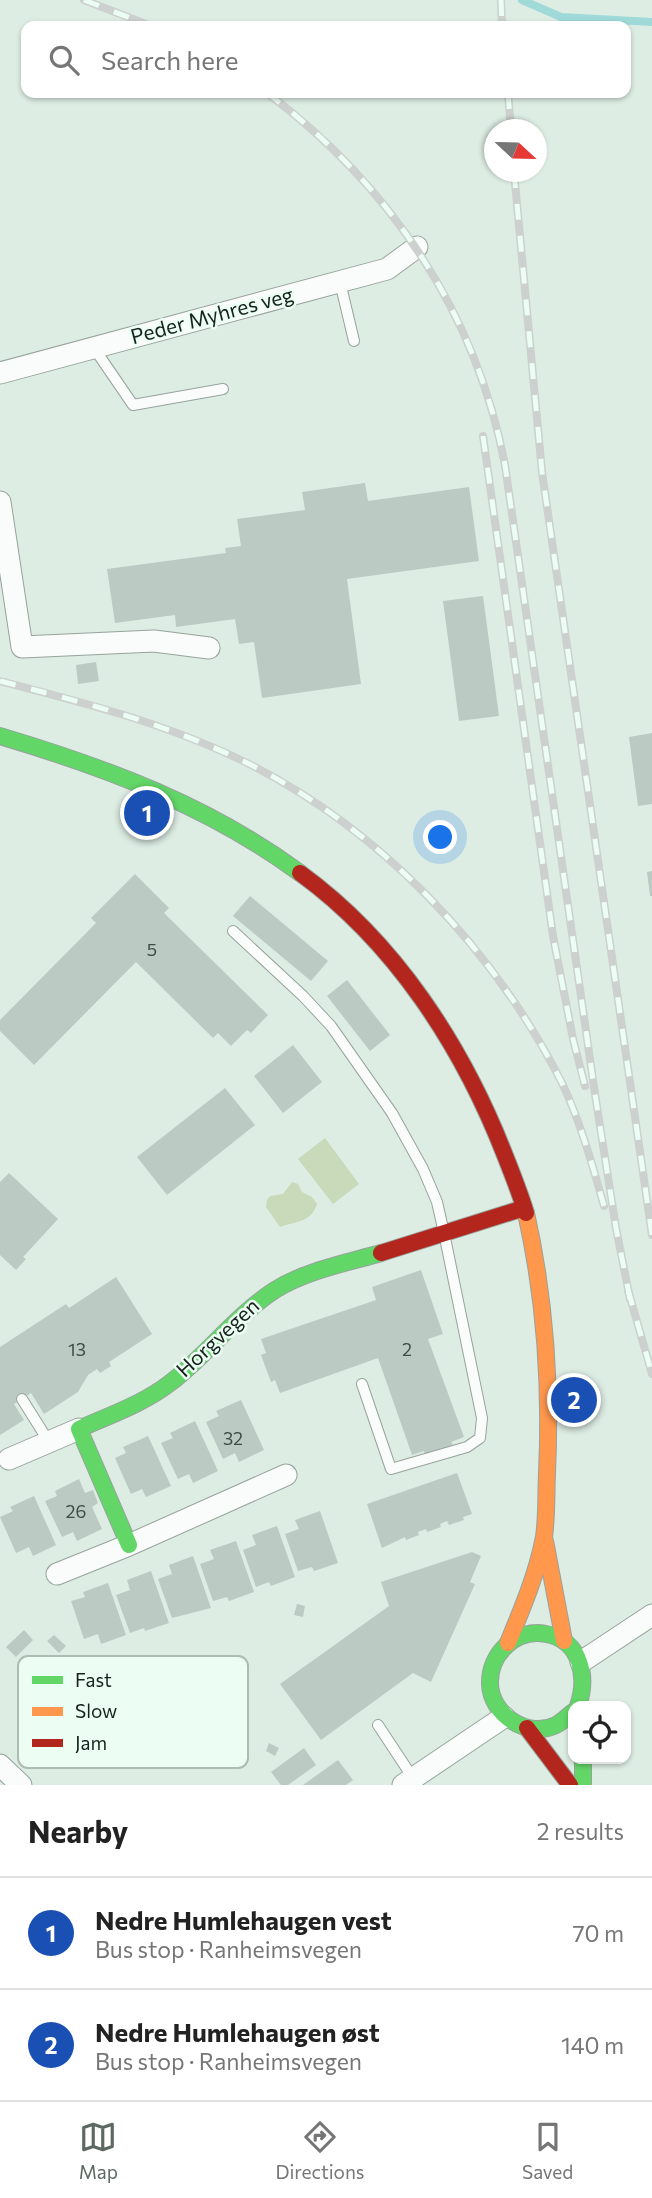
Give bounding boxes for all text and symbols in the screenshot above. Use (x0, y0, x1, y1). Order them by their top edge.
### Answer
search box (21, 21, 631, 98)
icon: search (45, 41, 83, 79)
text: Search here (101, 44, 239, 75)
north arrow (484, 119, 547, 182)
street label: Peder Myhres veg (128, 281, 296, 348)
pin: 1 (124, 787, 170, 839)
your location (423, 820, 457, 854)
house number: 5 (147, 938, 157, 960)
street label: Horgvegen (170, 1292, 263, 1381)
house number: 13 (68, 1338, 86, 1360)
house number: 2 (402, 1338, 412, 1360)
pin: 2 (551, 1374, 597, 1426)
house number: 32 (223, 1427, 243, 1449)
house number: 26 (66, 1500, 86, 1522)
legend (18, 1656, 248, 1768)
text: Fast (75, 1668, 112, 1691)
text: Slow (75, 1699, 117, 1722)
map controls (568, 1701, 631, 1764)
button: locate (568, 1701, 631, 1764)
text: Jam (75, 1731, 107, 1754)
text: Nearby (28, 1812, 128, 1849)
text: 2 results (537, 1817, 624, 1845)
text: Nedre Humlehaugen vest (95, 1904, 392, 1935)
text: 1 (46, 1919, 56, 1947)
text: 70 m (572, 1919, 624, 1947)
text: Bus stop · Ranheimsvegen (95, 1935, 362, 1963)
text: Nedre Humlehaugen øst (95, 2016, 380, 2047)
text: 2 (44, 2031, 58, 2059)
text: 140 m (561, 2031, 624, 2059)
text: Bus stop · Ranheimsvegen (95, 2047, 362, 2075)
tab: Map (79, 2118, 118, 2183)
tab: Directions (275, 2118, 365, 2183)
tab: Saved (522, 2118, 573, 2183)

